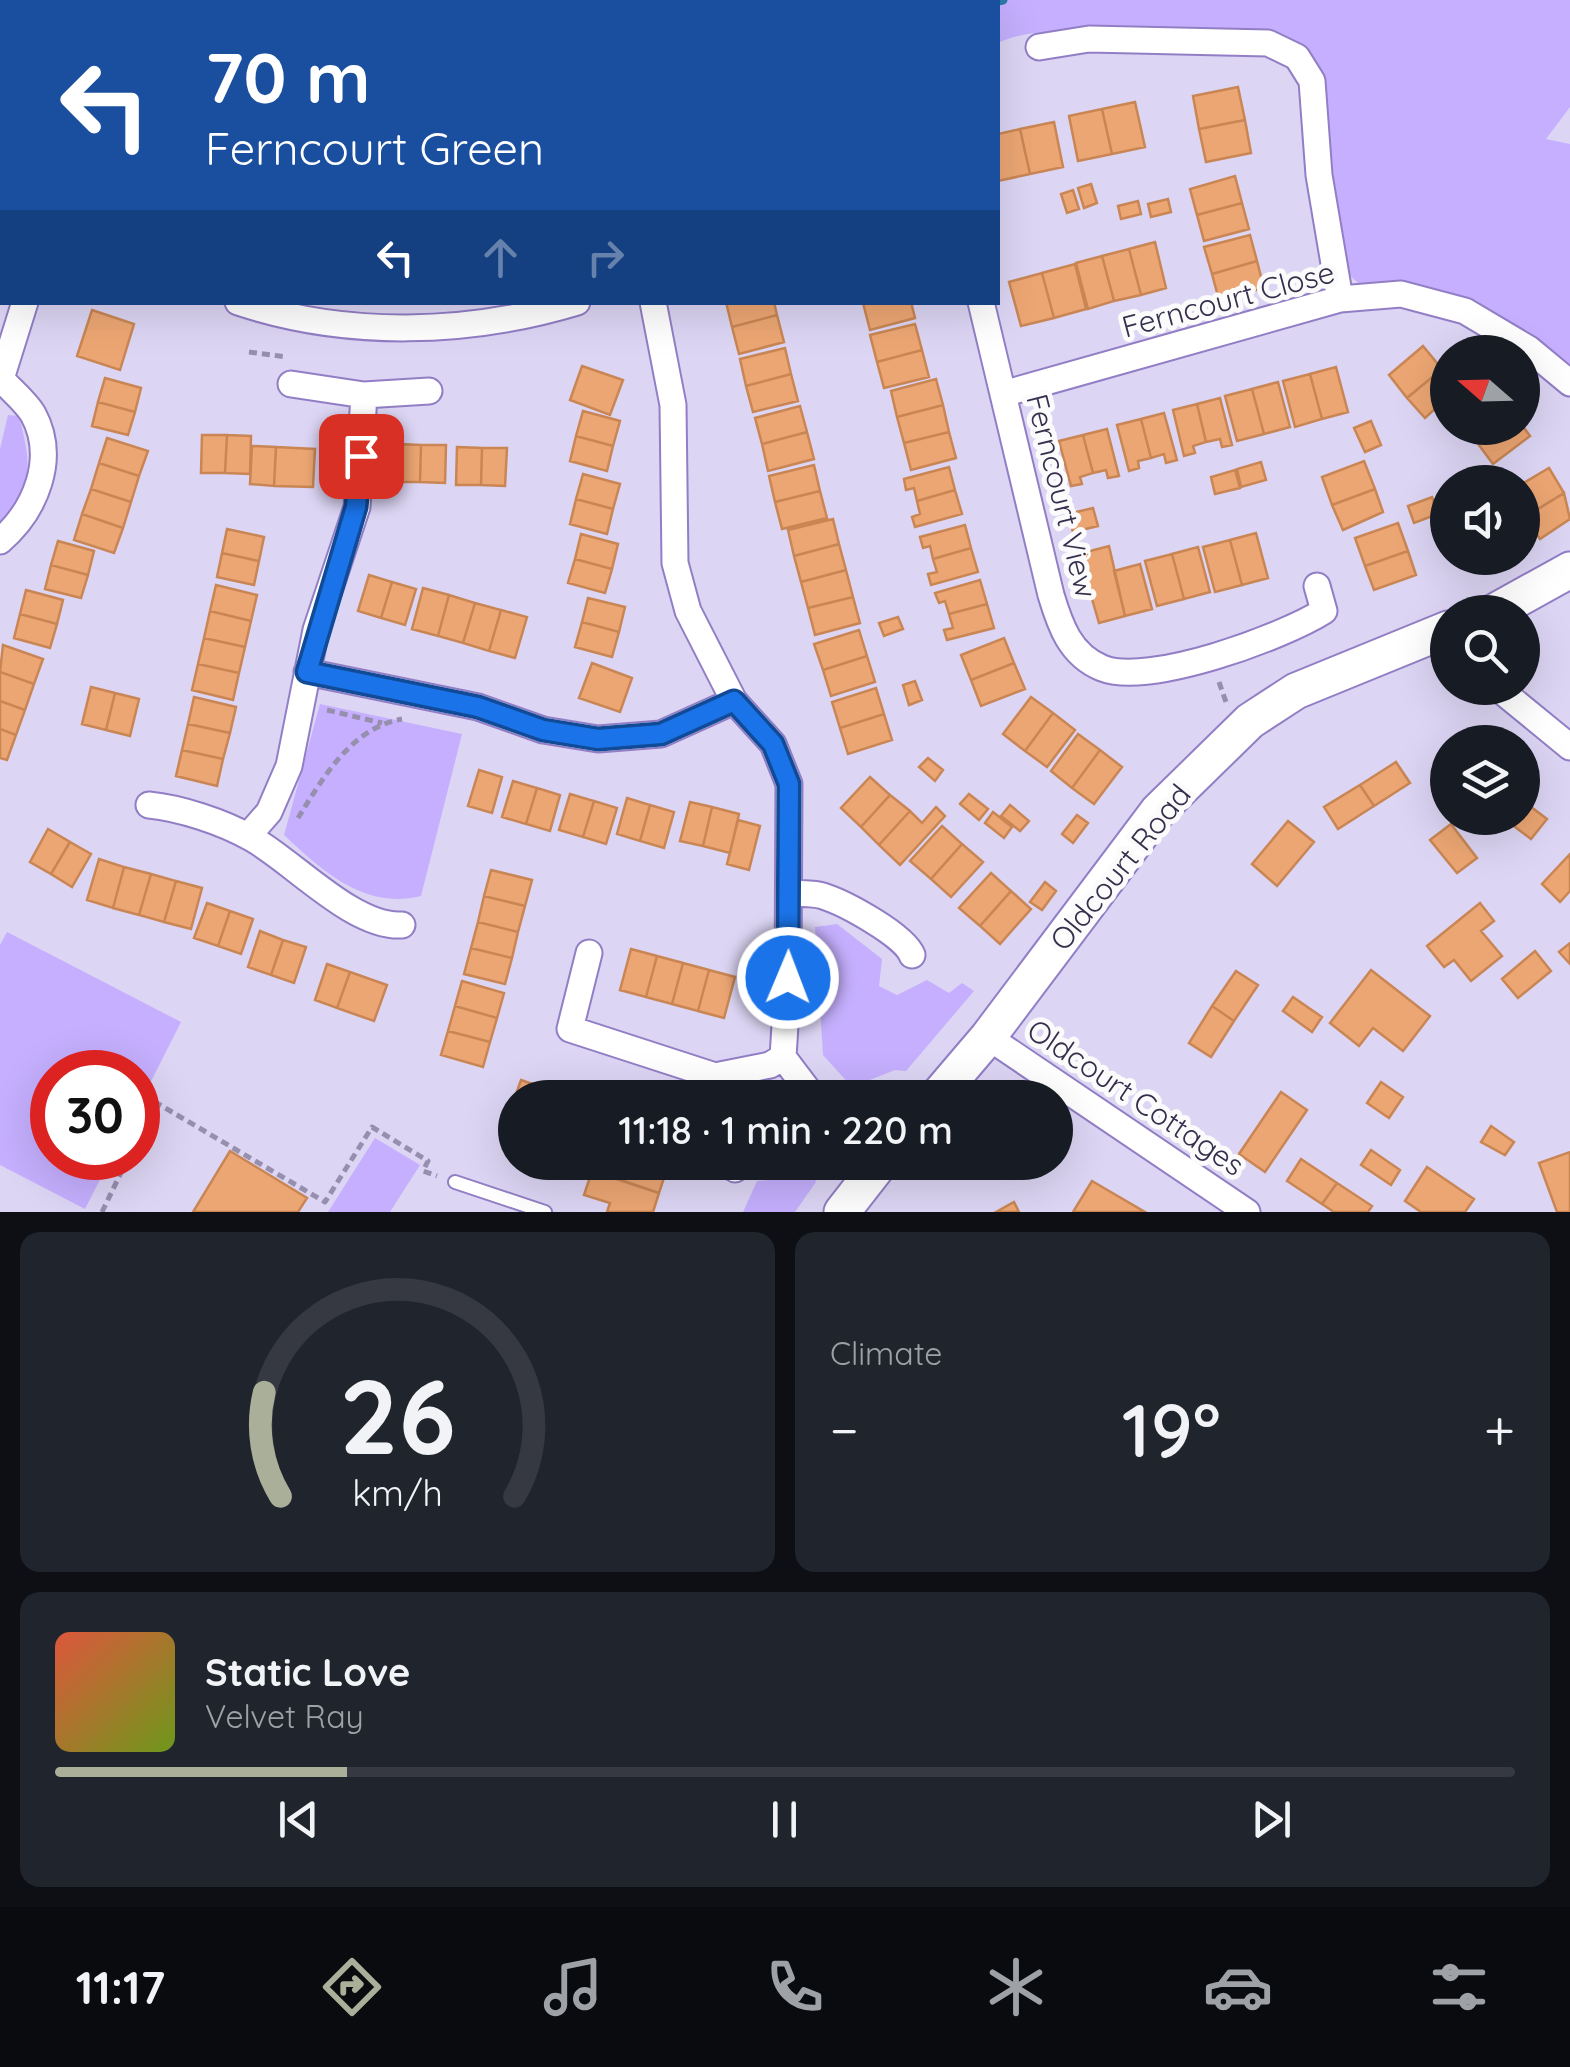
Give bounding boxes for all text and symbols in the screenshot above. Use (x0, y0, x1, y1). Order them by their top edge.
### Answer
text: 70 m (205, 33, 371, 121)
icon: left (40, 40, 170, 170)
text: Ferncourt Green (205, 120, 544, 176)
icon: left (368, 230, 423, 285)
icon: ahead (473, 230, 528, 285)
icon: right (578, 230, 633, 285)
street label: Ferncourt Close (1118, 252, 1338, 346)
north arrow (1430, 335, 1540, 445)
map controls (1430, 335, 1540, 835)
street label: Ferncourt View (1018, 390, 1106, 602)
pin (319, 414, 404, 499)
icon: arrive (334, 429, 389, 484)
button: sound (1430, 465, 1540, 575)
button: search (1430, 595, 1540, 705)
button: layers (1430, 725, 1540, 835)
street label: Oldcourt Road (1041, 776, 1199, 958)
position arrow (736, 926, 840, 1030)
street label: Oldcourt Cottages (1020, 1010, 1252, 1184)
speed limit sign: 30 (30, 1050, 160, 1180)
text: 11:18 · 1 min · 220 m (618, 1106, 953, 1154)
text: Climate (830, 1333, 942, 1373)
text: 26 (339, 1350, 456, 1480)
text: 19° (1122, 1382, 1221, 1476)
text: − (830, 1395, 859, 1464)
text: + (1484, 1395, 1515, 1464)
text: km/h (352, 1470, 443, 1515)
text: Static Love (205, 1648, 410, 1696)
text: Velvet Ray (205, 1696, 364, 1736)
icon: previous (271, 1792, 326, 1847)
icon: pause (757, 1792, 812, 1847)
icon: next (1244, 1792, 1299, 1847)
icon: directions (317, 1952, 387, 2022)
icon: music (538, 1952, 608, 2022)
icon: phone (760, 1952, 830, 2022)
icon: climate (981, 1952, 1051, 2022)
icon: car (1203, 1952, 1273, 2022)
icon: filters (1424, 1952, 1494, 2022)
text: 11:17 (76, 1959, 165, 2015)

